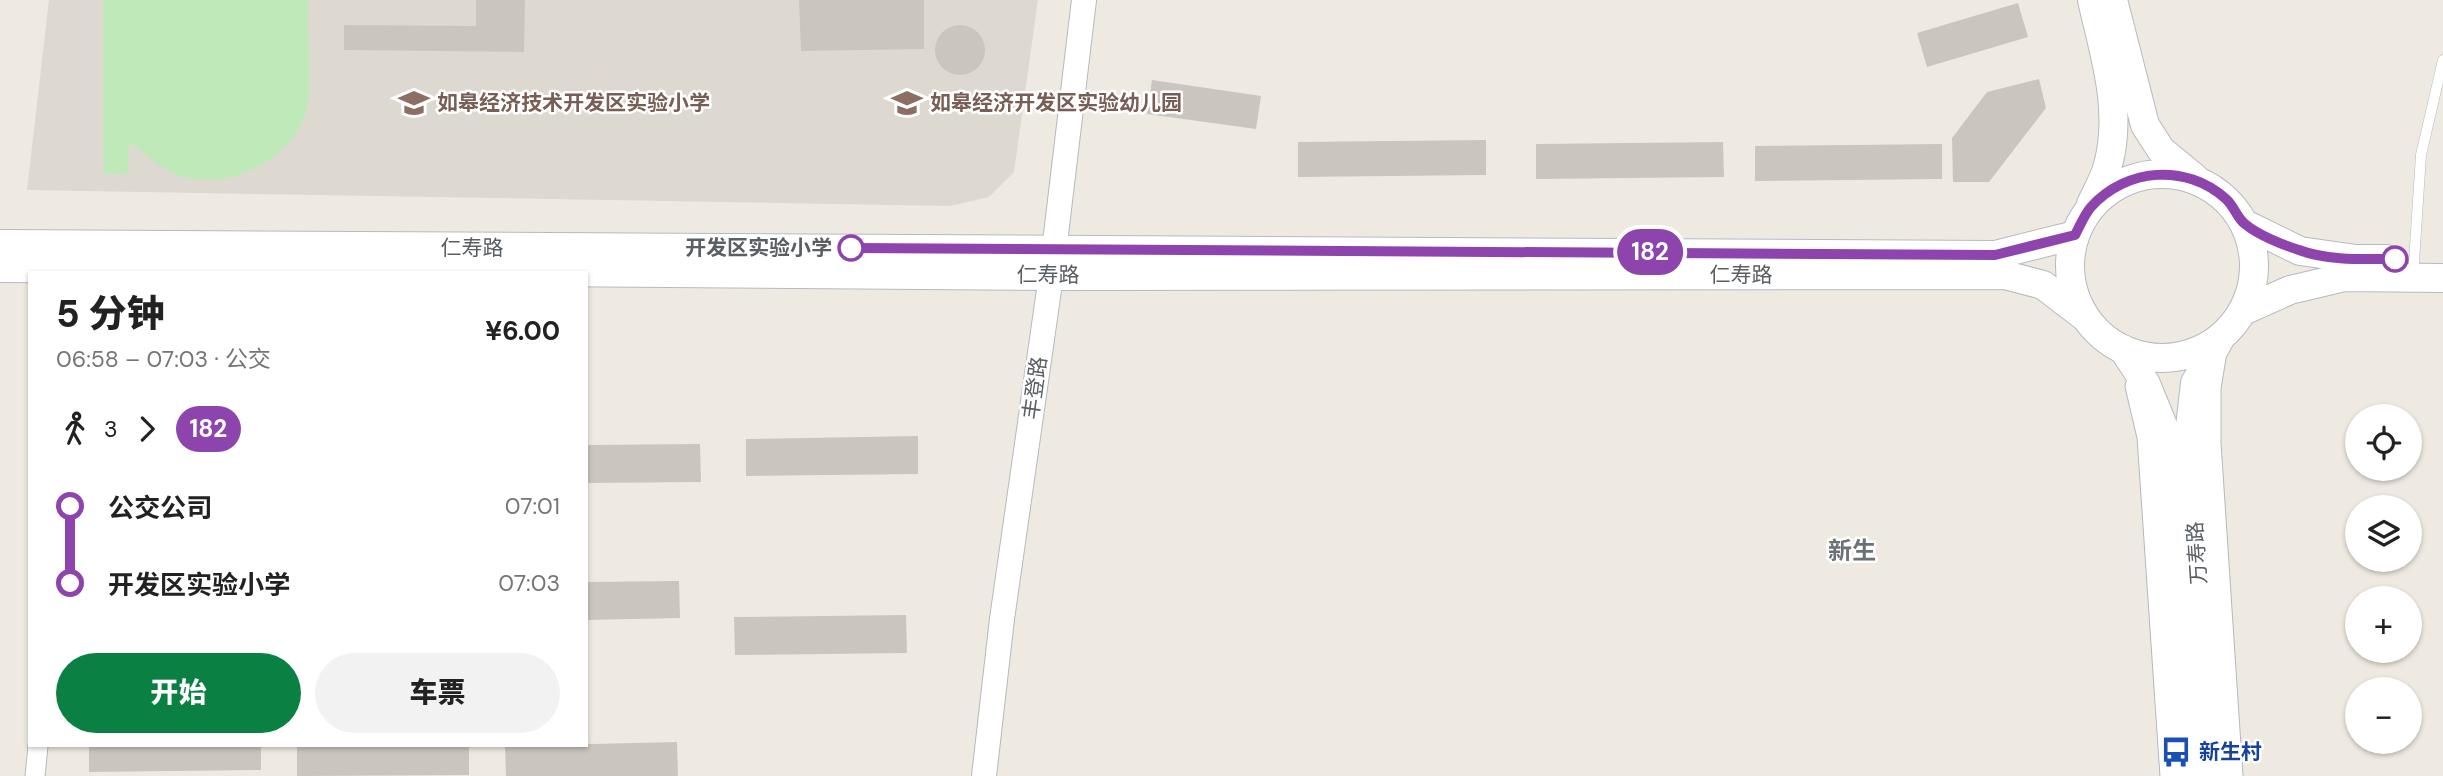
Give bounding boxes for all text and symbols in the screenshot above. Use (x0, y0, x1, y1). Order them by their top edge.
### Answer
school or university icon: 如皋经济技术开发区实验小学 (397, 86, 431, 120)
school or university icon: 如皋经济开发区实验幼儿园 (890, 86, 924, 120)
place label: 如皋经济技术开发区实验小学 (437, 89, 710, 117)
place label: 如皋经济开发区实验幼儿园 (930, 89, 1182, 117)
line badge: 182 (1610, 229, 1690, 275)
street label: 仁寿路 (441, 234, 504, 262)
place label: 开发区实验小学 (685, 234, 832, 262)
marker: 开发区实验小学 (838, 235, 864, 261)
text: 182 (1631, 236, 1669, 267)
unlabelled marker (2382, 246, 2408, 272)
street label: 仁寿路 (1017, 261, 1080, 289)
street label: 仁寿路 (1710, 261, 1773, 289)
text: 5 分钟 (56, 289, 165, 339)
text: ¥6.00 (485, 314, 560, 348)
text: 06:58 – 07:03 · 公交 (56, 344, 271, 374)
street label: 丰登路 (1017, 355, 1053, 421)
map controls (2345, 404, 2422, 754)
button: locate (2345, 404, 2422, 481)
icon: walk (56, 410, 94, 448)
icon: forward (128, 410, 166, 448)
text: 182 (190, 413, 227, 444)
text: 3 (104, 414, 118, 444)
text: 公交公司 (108, 491, 212, 525)
text: 07:01 (505, 491, 560, 521)
button: layers (2345, 495, 2422, 572)
street label: 万寿路 (2181, 521, 2213, 585)
district label: 新生 (1828, 535, 1876, 566)
text: 开发区实验小学 (108, 568, 290, 602)
text: 07:03 (498, 568, 560, 598)
button: + (2345, 586, 2422, 663)
button: 开始 (56, 653, 301, 733)
button: 车票 (315, 653, 560, 733)
button: − (2345, 677, 2422, 754)
bus stop icon: 新生村 (2159, 735, 2193, 769)
place label: 新生村 (2199, 738, 2262, 766)

